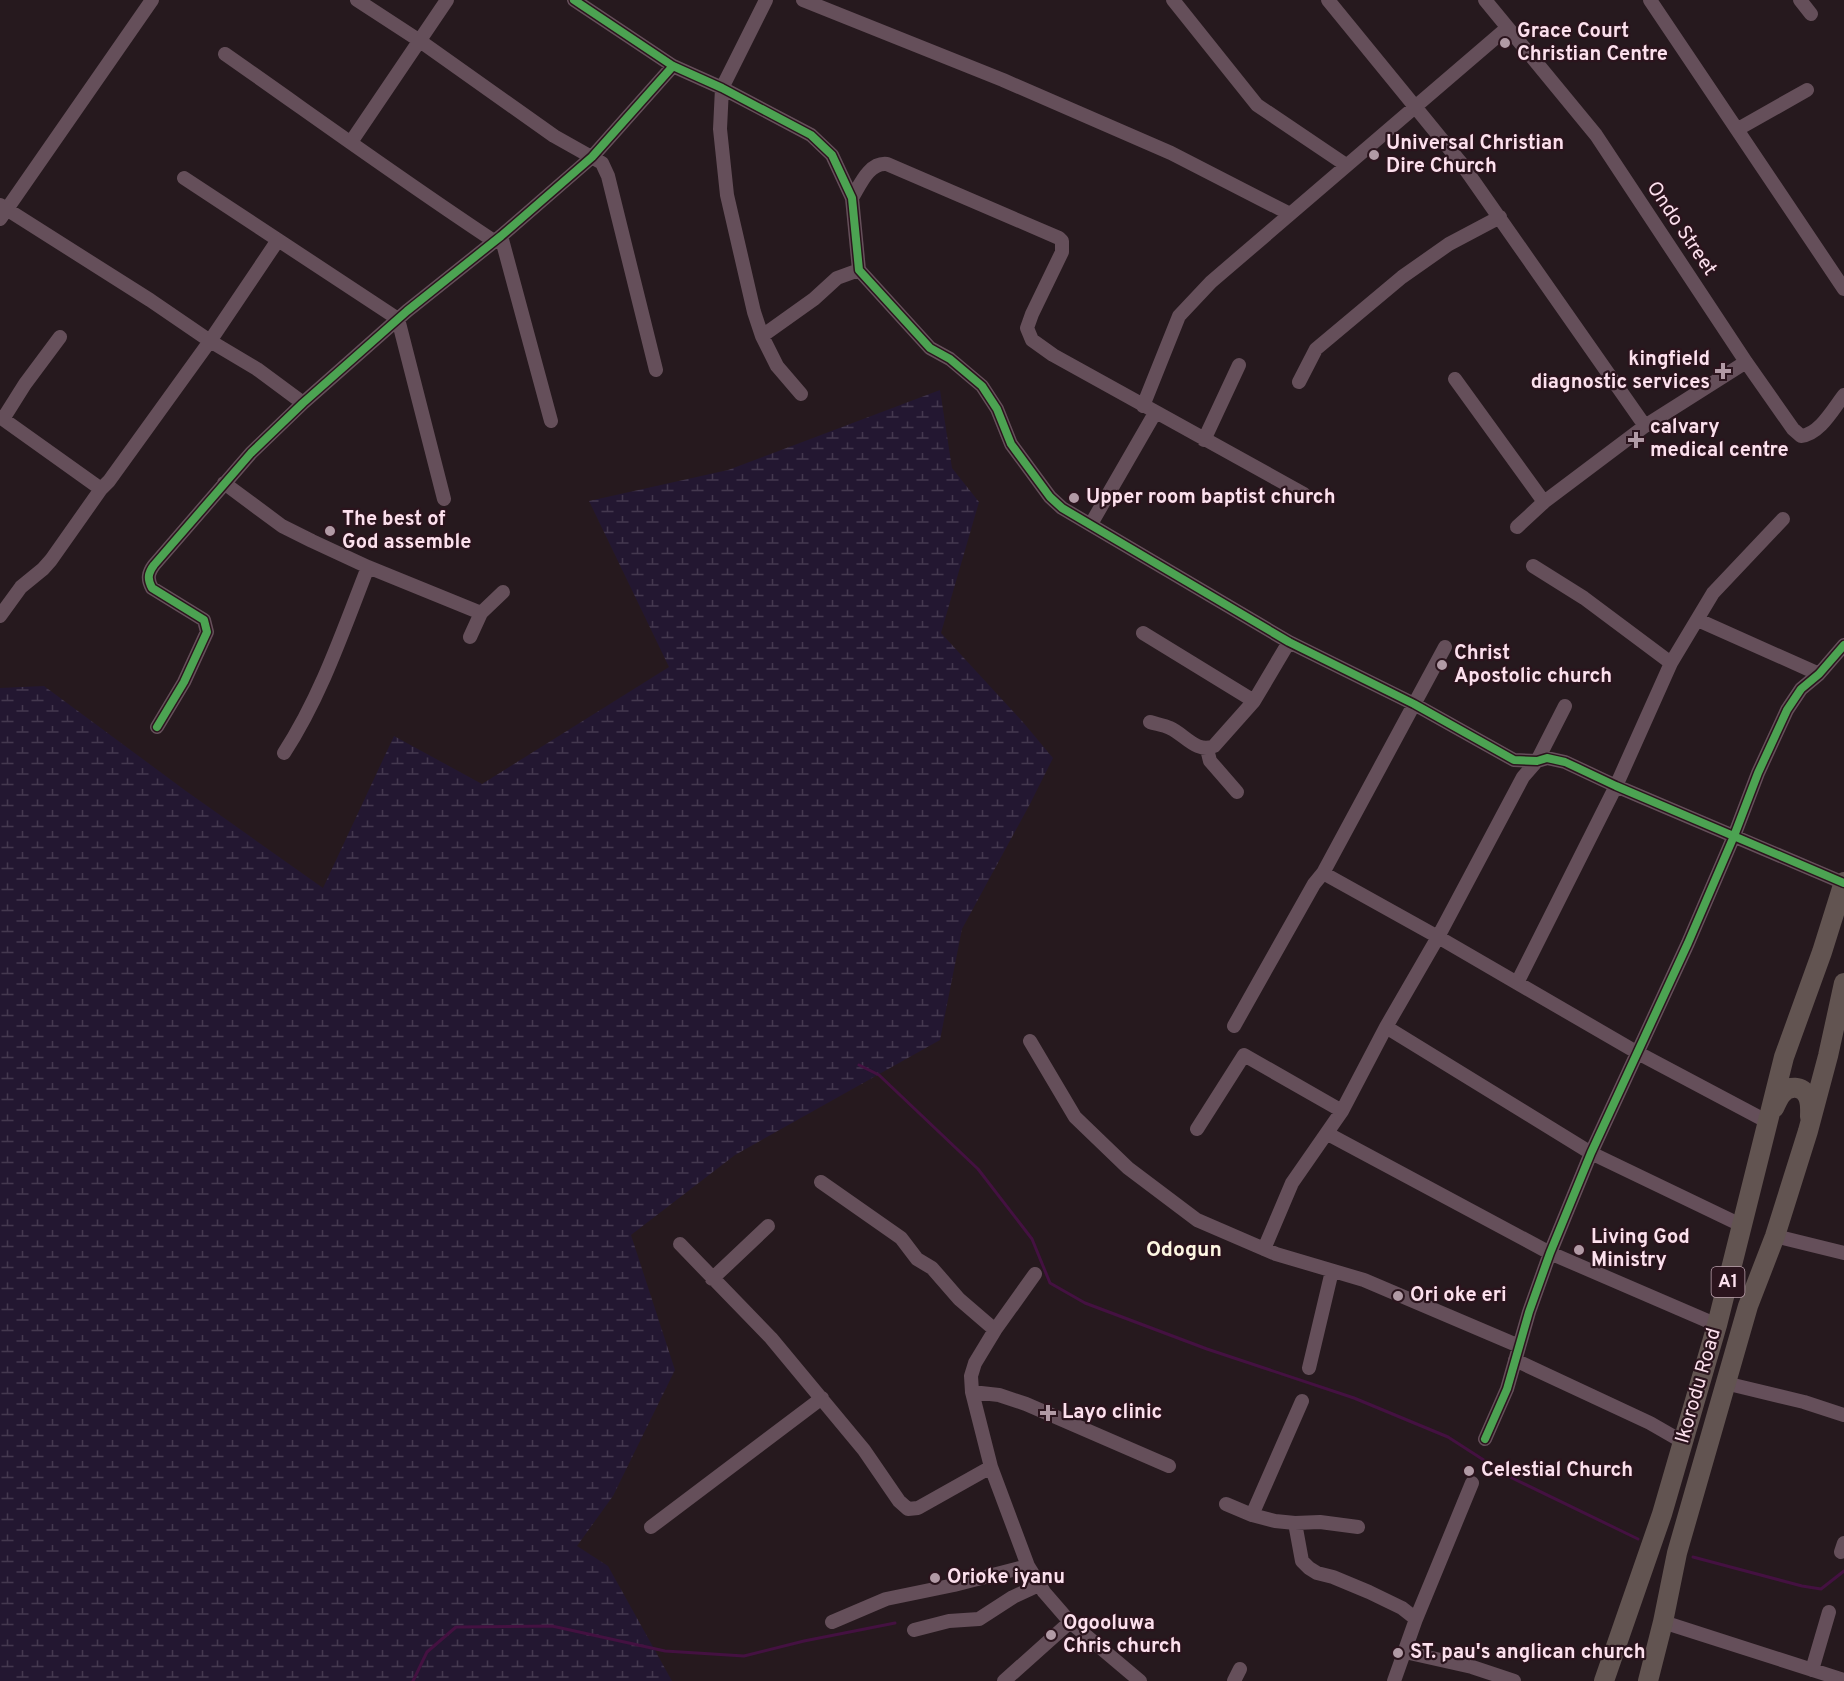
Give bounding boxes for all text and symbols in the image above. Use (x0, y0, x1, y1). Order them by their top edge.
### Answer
place label: Grace Court Christian Centre (1517, 19, 1668, 68)
marker: Grace Court Christian Centre (1498, 36, 1512, 50)
place label: Universal Christian Dire Church (1386, 131, 1564, 180)
marker: Universal Christian Dire Church (1367, 148, 1381, 162)
street label: Ondo Street (1640, 177, 1722, 281)
place label: kingfield diagnostic services (1531, 347, 1710, 396)
marker: kingfield diagnostic services (1714, 362, 1732, 380)
place label: calvary medical centre (1650, 415, 1789, 464)
marker: calvary medical centre (1627, 431, 1645, 449)
place label: Upper room baptist church (1086, 485, 1336, 511)
marker: Upper room baptist church (1067, 491, 1081, 505)
place label: The best of God assemble (342, 507, 472, 556)
marker: The best of God assemble (323, 524, 337, 538)
place label: Christ Apostolic church (1454, 641, 1612, 690)
marker: Christ Apostolic church (1435, 658, 1449, 672)
place label: Living God Ministry (1591, 1225, 1690, 1274)
district label: Odogun (1146, 1237, 1222, 1264)
marker: Living God Ministry (1572, 1243, 1586, 1257)
road number: A1 (1712, 1267, 1744, 1297)
place label: Ori oke eri (1410, 1283, 1507, 1309)
marker: Ori oke eri (1391, 1289, 1405, 1303)
street label: Ikorodu Road (1670, 1325, 1728, 1447)
place label: Layo clinic (1062, 1400, 1162, 1426)
marker: Layo clinic (1039, 1404, 1057, 1422)
place label: Celestial Church (1481, 1458, 1633, 1484)
marker: Celestial Church (1462, 1464, 1476, 1478)
place label: Orioke iyanu (947, 1565, 1065, 1591)
marker: Orioke iyanu (928, 1571, 942, 1585)
place label: Ogooluwa Chris church (1063, 1611, 1181, 1660)
marker: Ogooluwa Chris church (1044, 1628, 1058, 1642)
place label: ST. pau's anglican church (1410, 1640, 1646, 1666)
marker: ST. pau's anglican church (1391, 1646, 1405, 1660)

